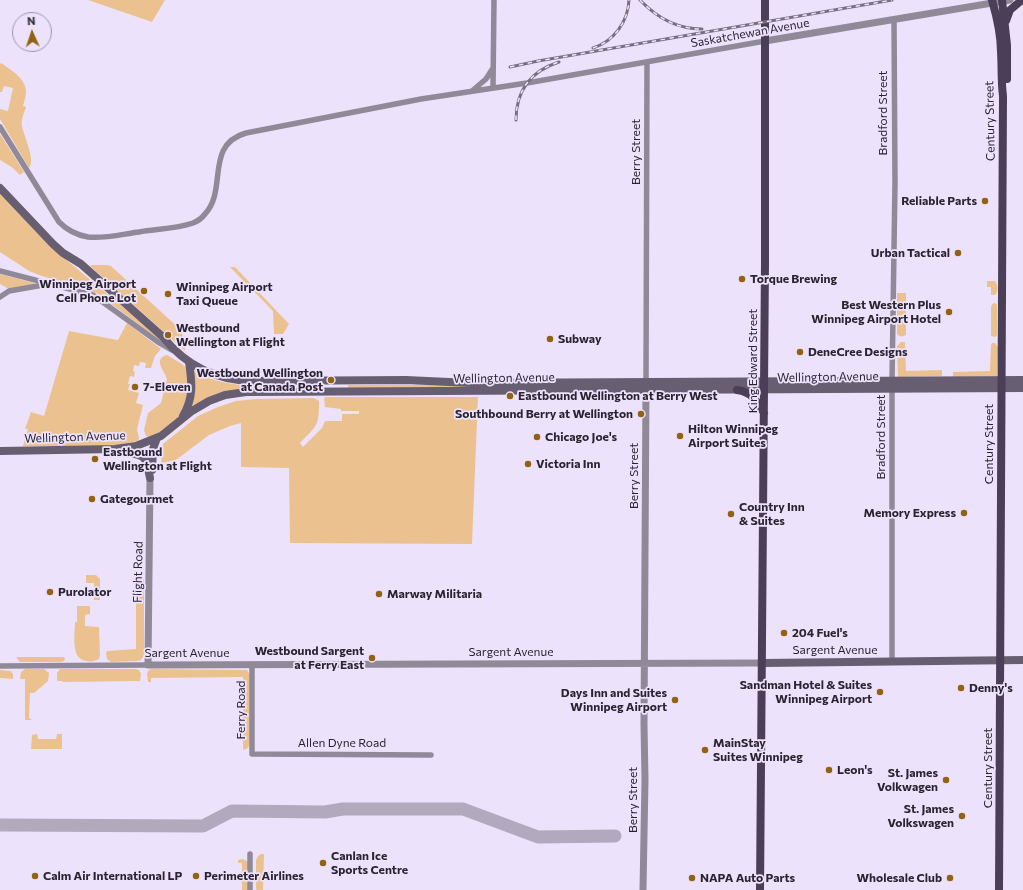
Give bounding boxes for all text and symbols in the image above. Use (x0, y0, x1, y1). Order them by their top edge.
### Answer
north arrow (12, 12, 52, 52)
text: N (27, 14, 36, 27)
street label: Saskatchewan Avenue (690, 15, 810, 51)
street label: Bradford Street (876, 71, 890, 155)
street label: Century Street (982, 81, 998, 161)
street label: Berry Street (629, 119, 643, 185)
place label: Reliable Parts (901, 194, 977, 208)
marker: Reliable Parts (980, 196, 990, 206)
place label: Urban Tactical (871, 246, 950, 260)
marker: Urban Tactical (953, 248, 963, 258)
place label: Torque Brewing (750, 272, 837, 286)
marker: Torque Brewing (737, 274, 747, 284)
place label: Winnipeg Airport Cell Phone Lot (39, 277, 136, 305)
place label: Winnipeg Airport Taxi Queue (176, 280, 273, 308)
marker: Winnipeg Airport Cell Phone Lot (139, 286, 149, 296)
marker: Winnipeg Airport Taxi Queue (163, 289, 173, 299)
place label: Best Western Plus Winnipeg Airport Hotel (811, 298, 941, 326)
marker: Best Western Plus Winnipeg Airport Hotel (944, 307, 954, 317)
street label: King Edward Street (746, 309, 760, 413)
place label: Westbound Wellington at Flight (176, 321, 285, 349)
marker: Westbound Wellington at Flight (163, 330, 173, 340)
place label: Subway (558, 332, 602, 346)
marker: Subway (545, 334, 555, 344)
place label: DeneCree Designs (808, 345, 907, 359)
marker: DeneCree Designs (795, 347, 805, 357)
place label: Westbound Wellington at Canada Post (196, 366, 323, 394)
street label: Wellington Avenue (777, 369, 879, 385)
street label: Wellington Avenue (453, 370, 555, 386)
marker: Westbound Wellington at Canada Post (326, 375, 336, 385)
place label: 7-Eleven (143, 380, 191, 394)
marker: 7-Eleven (130, 382, 140, 392)
place label: Eastbound Wellington at Berry West (518, 389, 718, 403)
marker: Eastbound Wellington at Berry West (505, 391, 515, 401)
street label: Bradford Street (874, 395, 888, 479)
street label: Century Street (982, 404, 996, 484)
place label: Southbound Berry at Wellington (455, 407, 633, 421)
marker: Southbound Berry at Wellington (636, 409, 646, 419)
place label: Hilton Winnipeg Airport Suites (688, 422, 778, 450)
street label: Wellington Avenue (24, 428, 126, 446)
place label: Chicago Joe's (545, 430, 617, 444)
marker: Hilton Winnipeg Airport Suites (675, 431, 685, 441)
marker: Chicago Joe's (532, 432, 542, 442)
street label: Berry Street (627, 443, 641, 509)
place label: Eastbound Wellington at Flight (103, 445, 212, 473)
marker: Eastbound Wellington at Flight (90, 454, 100, 464)
place label: Victoria Inn (536, 457, 600, 471)
marker: Victoria Inn (523, 459, 533, 469)
place label: Gategourmet (100, 492, 174, 506)
marker: Gategourmet (87, 494, 97, 504)
place label: Country Inn & Suites (739, 500, 805, 528)
place label: Memory Express (863, 506, 956, 520)
marker: Memory Express (959, 508, 969, 518)
marker: Country Inn & Suites (726, 509, 736, 519)
street label: Flight Road (130, 541, 146, 603)
place label: Purolator (58, 585, 111, 599)
marker: Purolator (45, 587, 55, 597)
place label: Marway Militaria (387, 587, 482, 601)
marker: Marway Militaria (374, 589, 384, 599)
place label: 204 Fuel's (792, 626, 848, 640)
marker: 204 Fuel's (779, 628, 789, 638)
street label: Sargent Avenue (793, 643, 877, 657)
place label: Westbound Sargent at Ferry East (255, 644, 364, 672)
street label: Sargent Avenue (469, 645, 553, 659)
street label: Sargent Avenue (145, 646, 229, 660)
marker: Westbound Sargent at Ferry East (367, 653, 377, 663)
place label: Sandman Hotel & Suites Winnipeg Airport (740, 678, 872, 706)
street label: Ferry Road (234, 680, 248, 740)
place label: Denny's (969, 681, 1013, 695)
marker: Denny's (956, 683, 966, 693)
place label: Days Inn and Suites Winnipeg Airport (561, 686, 667, 714)
marker: Sandman Hotel & Suites Winnipeg Airport (875, 687, 885, 697)
marker: Days Inn and Suites Winnipeg Airport (670, 695, 680, 705)
street label: Century Street (981, 728, 995, 808)
street label: Allen Dyne Road (298, 736, 386, 750)
place label: MainStay Suites Winnipeg (713, 736, 803, 764)
marker: MainStay Suites Winnipeg (700, 745, 710, 755)
place label: Leon's (837, 763, 873, 777)
marker: Leon's (824, 765, 834, 775)
place label: St. James Volkwagen (877, 766, 938, 794)
street label: Berry Street (626, 767, 640, 833)
marker: St. James Volkwagen (941, 775, 951, 785)
place label: St. James Volkswagen (888, 802, 954, 830)
marker: St. James Volkswagen (957, 811, 967, 821)
place label: Canlan Ice Sports Centre (331, 849, 408, 877)
marker: Canlan Ice Sports Centre (318, 858, 328, 868)
place label: Calm Air International LP (43, 869, 182, 883)
place label: Perimeter Airlines (204, 869, 304, 883)
marker: Calm Air International LP (30, 871, 40, 881)
marker: Perimeter Airlines (191, 871, 201, 881)
place label: NAPA Auto Parts (700, 871, 795, 885)
place label: Wholesale Club (857, 871, 942, 885)
marker: NAPA Auto Parts (687, 873, 697, 883)
marker: Wholesale Club (945, 873, 955, 883)

